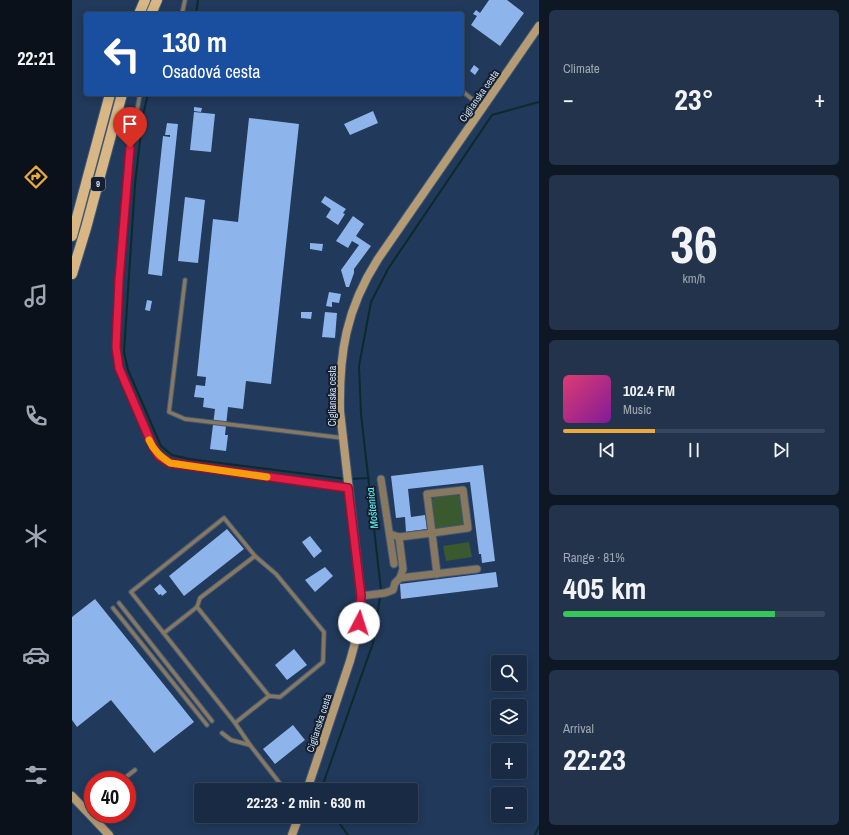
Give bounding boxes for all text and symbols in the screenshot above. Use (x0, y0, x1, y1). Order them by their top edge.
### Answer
text: 130 m (162, 23, 227, 61)
icon: left (96, 28, 148, 80)
text: 22:21 (17, 46, 55, 71)
text: Osadová cesta (162, 59, 260, 84)
text: Climate (563, 60, 600, 77)
street label: Ciglianska cesta (456, 67, 502, 125)
text: 23° (674, 79, 714, 119)
text: − (563, 84, 574, 114)
text: + (814, 84, 825, 114)
pin (113, 107, 147, 148)
icon: arrive (119, 113, 141, 135)
icon: directions (22, 163, 50, 191)
road number: 9 (91, 177, 105, 191)
text: 36 (670, 209, 718, 279)
text: km/h (682, 270, 706, 287)
icon: music (22, 282, 50, 310)
street label: Ciglianska cesta (326, 365, 339, 426)
text: 102.4 FM (623, 380, 675, 401)
text: Music (623, 401, 651, 418)
icon: phone (22, 402, 50, 430)
icon: previous (596, 439, 618, 461)
icon: pause (683, 439, 705, 461)
icon: next (770, 439, 792, 461)
water label: Moštenica (363, 487, 381, 529)
icon: climate (22, 522, 50, 550)
text: Range · 81% (563, 549, 625, 566)
text: 405 km (563, 568, 646, 608)
position arrow (338, 602, 380, 644)
icon: car (22, 641, 50, 669)
map controls (491, 655, 527, 823)
button: search (491, 655, 527, 691)
street label: Ciglianska cesta (303, 692, 335, 754)
button: layers (491, 699, 527, 735)
text: Arrival (563, 720, 594, 737)
text: 22:23 (563, 739, 626, 779)
button: + (491, 743, 527, 779)
icon: filters (22, 761, 50, 789)
speed limit sign: 40 (84, 771, 136, 823)
button: − (491, 787, 527, 823)
text: 22:23 · 2 min · 630 m (247, 792, 365, 813)

